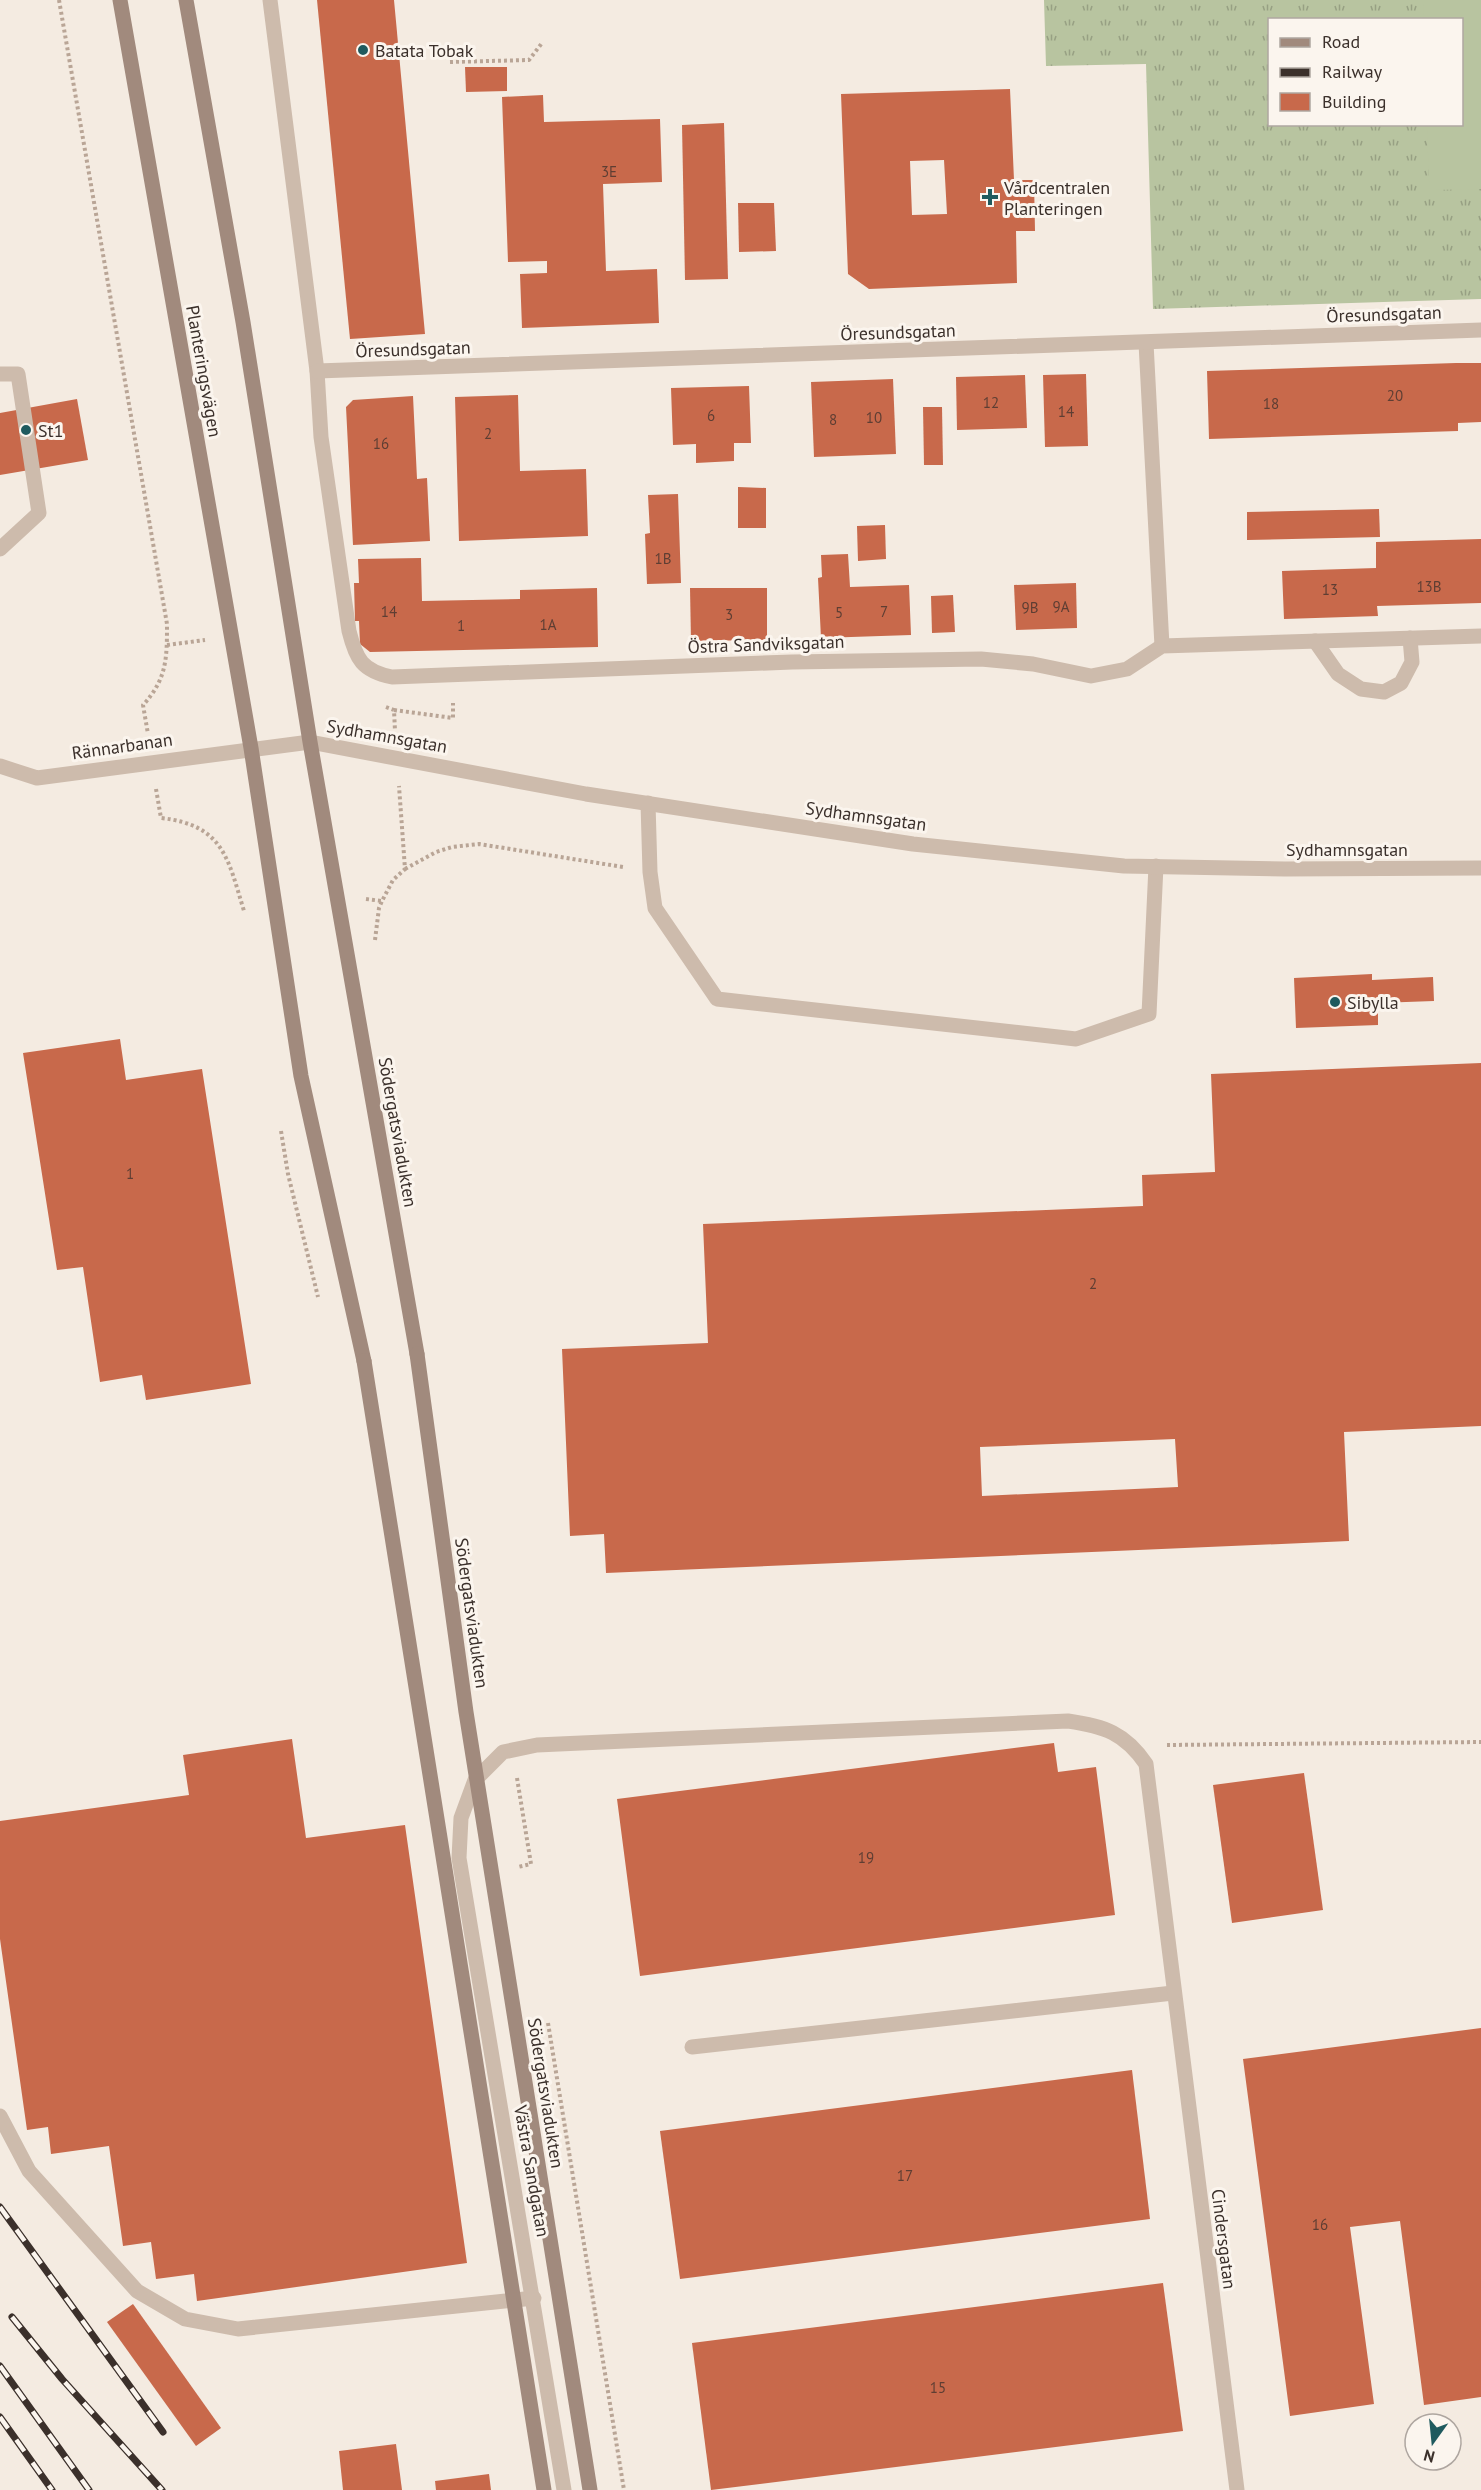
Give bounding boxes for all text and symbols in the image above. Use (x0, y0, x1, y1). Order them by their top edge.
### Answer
legend (1268, 18, 1463, 126)
text: Road (1322, 30, 1360, 53)
place label: Batata Tobak (375, 39, 474, 62)
marker: Batata Tobak (356, 43, 370, 57)
text: Railway (1322, 60, 1383, 83)
text: Building (1322, 90, 1386, 113)
house number: 3E (601, 162, 617, 181)
place label: Vårdcentralen Planteringen (1003, 176, 1110, 220)
marker: Vårdcentralen Planteringen (981, 188, 999, 206)
street label: Öresundsgatan (1326, 300, 1442, 328)
street label: Planteringsvägen (181, 303, 227, 439)
street label: Öresundsgatan (840, 318, 956, 346)
street label: Öresundsgatan (355, 335, 471, 363)
house number: 20 (1387, 386, 1403, 405)
house number: 12 (983, 393, 999, 412)
house number: 18 (1263, 394, 1279, 413)
house number: 14 (1058, 402, 1074, 421)
house number: 6 (707, 406, 715, 425)
house number: 10 (866, 408, 882, 427)
house number: 8 (829, 410, 837, 429)
place label: St1 (38, 419, 63, 442)
marker: St1 (19, 423, 33, 437)
house number: 2 (484, 424, 492, 443)
house number: 16 (373, 434, 389, 453)
house number: 1B (655, 549, 671, 568)
house number: 13B (1416, 577, 1442, 596)
house number: 13 (1322, 580, 1338, 599)
house number: 9A (1053, 597, 1070, 616)
house number: 9B (1022, 598, 1038, 617)
house number: 14 (381, 602, 397, 621)
house number: 7 (880, 602, 888, 621)
house number: 5 (835, 603, 843, 622)
house number: 3 (725, 605, 733, 624)
house number: 1A (540, 615, 557, 634)
house number: 1 (457, 616, 465, 635)
street label: Östra Sandviksgatan (687, 630, 845, 658)
street label: Sydhamnsgatan (325, 714, 449, 758)
street label: Rännarbanan (70, 728, 174, 764)
street label: Sydhamnsgatan (804, 796, 928, 836)
street label: Sydhamnsgatan (1286, 838, 1408, 861)
place label: Sibylla (1347, 991, 1399, 1014)
marker: Sibylla (1328, 995, 1342, 1009)
street label: Södergatsviadukten (373, 1055, 423, 1209)
house number: 1 (126, 1164, 134, 1183)
house number: 2 (1089, 1274, 1097, 1293)
street label: Södergatsviadukten (450, 1536, 494, 1690)
house number: 19 (858, 1848, 874, 1867)
street label: Södergatsviadukten (523, 2016, 569, 2170)
street label: Västra Sandgatan (509, 2102, 555, 2239)
house number: 17 (897, 2166, 913, 2185)
street label: Cindersgatan (1206, 2187, 1242, 2291)
house number: 16 (1312, 2215, 1328, 2234)
house number: 15 (930, 2378, 946, 2397)
north arrow (1403, 2412, 1463, 2472)
text: N (1421, 2445, 1437, 2468)

